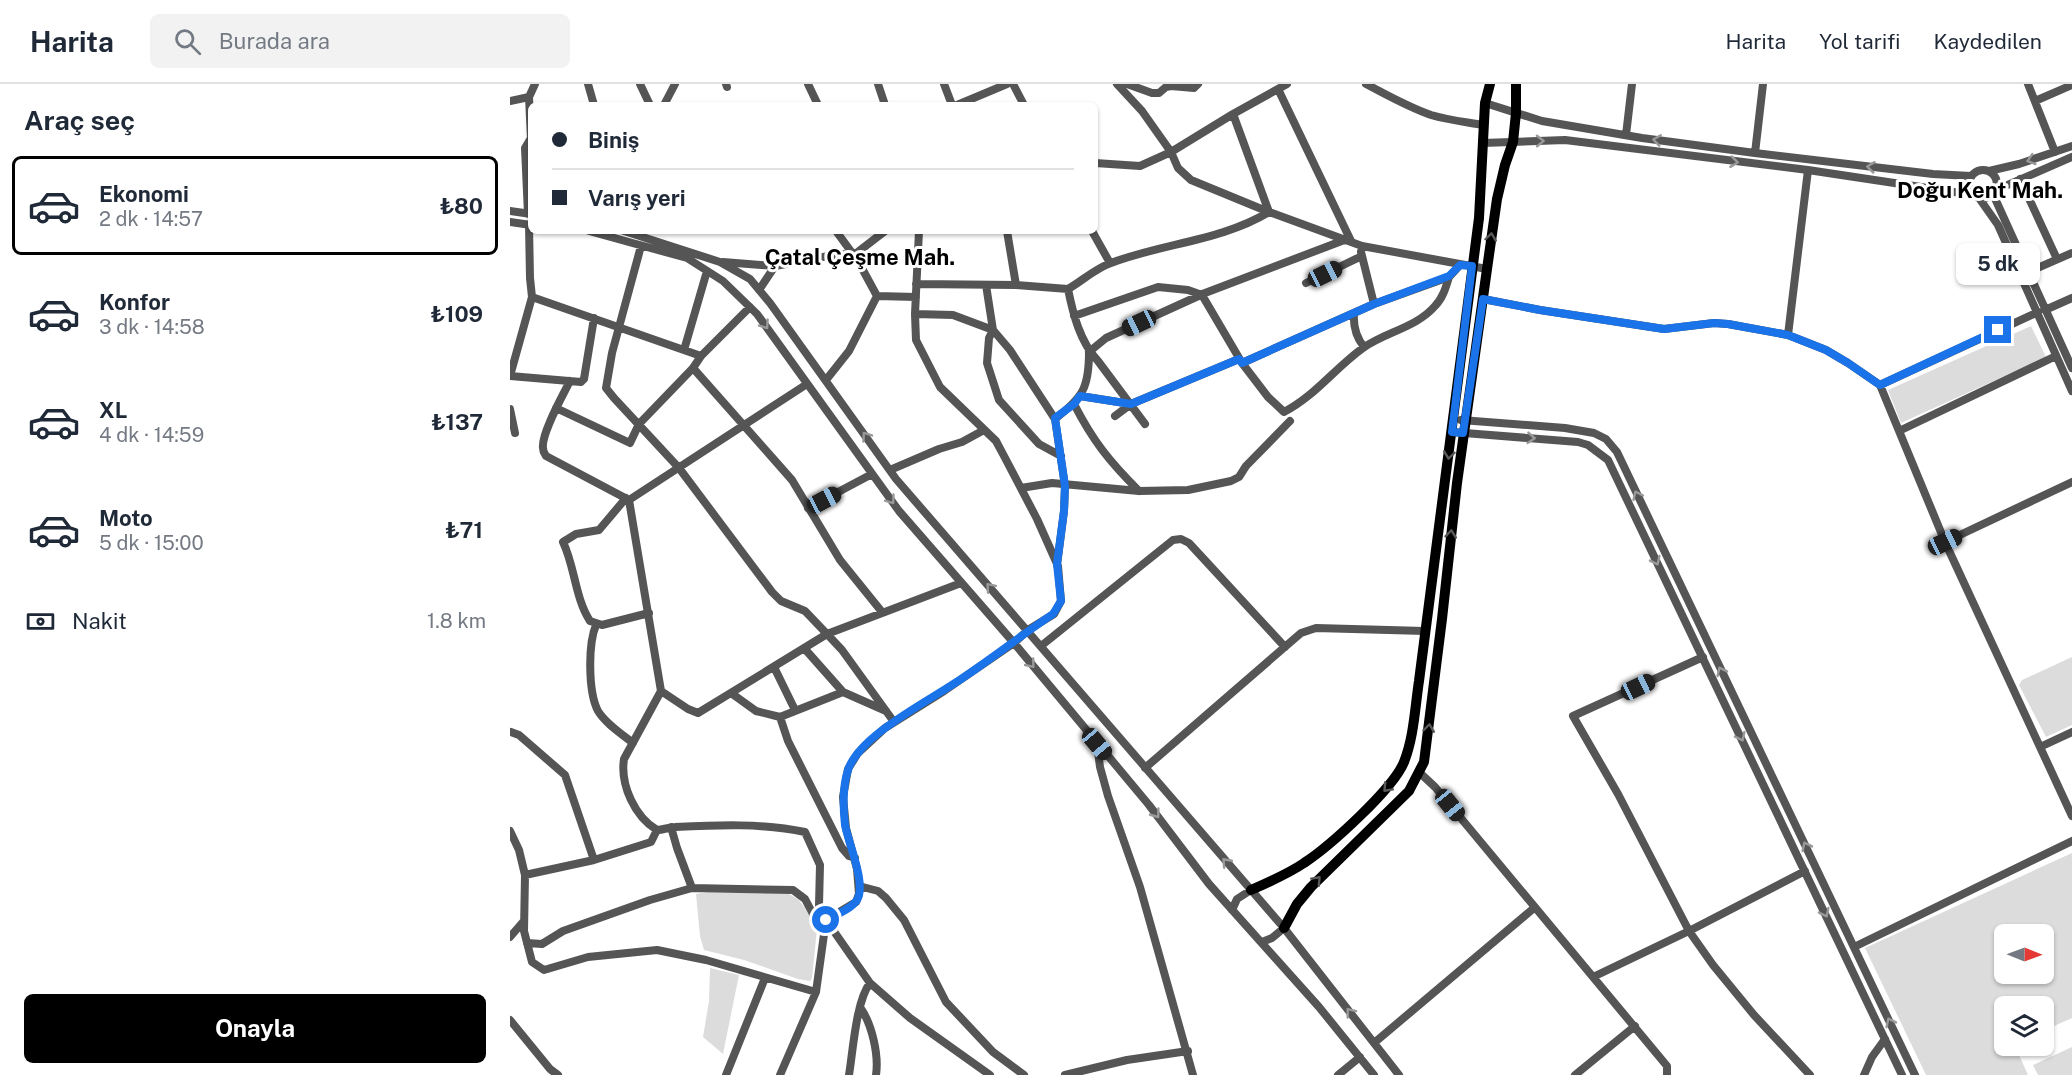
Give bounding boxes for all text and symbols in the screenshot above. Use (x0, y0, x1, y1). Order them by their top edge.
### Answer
search box (150, 14, 570, 68)
text: Harita (30, 25, 114, 58)
icon: search (171, 25, 204, 58)
text: Burada ara (219, 28, 330, 54)
text: Harita (1726, 29, 1786, 54)
text: Yol tarifi (1819, 29, 1900, 54)
text: Kaydedilen (1933, 29, 2042, 54)
text: Araç seç (24, 104, 135, 136)
text: Biniş (588, 127, 639, 153)
one-way arrow (1535, 134, 1544, 147)
one-way arrow (1652, 134, 1661, 146)
one-way arrow (2026, 153, 2037, 165)
one-way arrow (1729, 155, 1738, 167)
one-way arrow (1866, 161, 1876, 173)
district label: Doğu Kent Mah. (1897, 177, 2063, 203)
icon: car (27, 179, 81, 233)
text: Ekonomi (99, 181, 189, 207)
text: Varış yeri (588, 185, 686, 211)
text: ₺80 (440, 193, 483, 219)
text: 2 dk · 14:57 (99, 207, 203, 231)
one-way arrow (1485, 232, 1497, 242)
callout: 5 dk (1956, 243, 2040, 285)
district label: Çatal Çeşme Mah. (765, 244, 955, 270)
text: 5 dk (1977, 252, 2019, 276)
car (1305, 258, 1345, 290)
icon: car (27, 287, 81, 341)
text: Konfor (99, 289, 170, 315)
text: ₺109 (431, 301, 483, 327)
car (1119, 307, 1159, 339)
text: 3 dk · 14:58 (99, 315, 205, 339)
route end (1984, 316, 2011, 343)
one-way arrow (758, 318, 769, 329)
icon: car (27, 395, 81, 449)
text: XL (99, 397, 127, 423)
text: ₺137 (431, 409, 483, 435)
text: 4 dk · 14:59 (99, 423, 204, 447)
one-way arrow (862, 432, 873, 443)
one-way arrow (1526, 432, 1535, 445)
one-way arrow (1443, 450, 1455, 459)
car (804, 484, 844, 516)
one-way arrow (1632, 490, 1644, 501)
one-way arrow (884, 494, 895, 505)
icon: car (27, 503, 81, 557)
text: Moto (99, 505, 153, 531)
text: ₺71 (445, 517, 483, 543)
car (1925, 526, 1965, 558)
one-way arrow (1444, 530, 1457, 539)
text: 5 dk · 15:00 (99, 531, 204, 555)
one-way arrow (1649, 555, 1660, 566)
one-way arrow (986, 583, 997, 594)
icon: cash (24, 605, 57, 638)
text: Nakit (72, 608, 127, 634)
text: 1.8 km (427, 609, 486, 633)
one-way arrow (1024, 658, 1035, 669)
one-way arrow (1716, 666, 1728, 677)
car (1618, 671, 1658, 703)
one-way arrow (1422, 723, 1434, 733)
car (1079, 724, 1115, 764)
one-way arrow (1733, 730, 1745, 741)
one-way arrow (1383, 781, 1394, 791)
car (1432, 785, 1468, 825)
one-way arrow (1149, 807, 1160, 818)
one-way arrow (1801, 842, 1813, 853)
one-way arrow (1222, 858, 1233, 869)
one-way arrow (1310, 876, 1321, 887)
route start (812, 906, 839, 933)
one-way arrow (1818, 906, 1829, 917)
north arrow (1994, 924, 2054, 984)
map controls (1994, 924, 2054, 1056)
button: Onayla (24, 994, 486, 1063)
button: layers (1994, 996, 2054, 1056)
one-way arrow (1347, 1008, 1358, 1019)
one-way arrow (1885, 1018, 1897, 1029)

